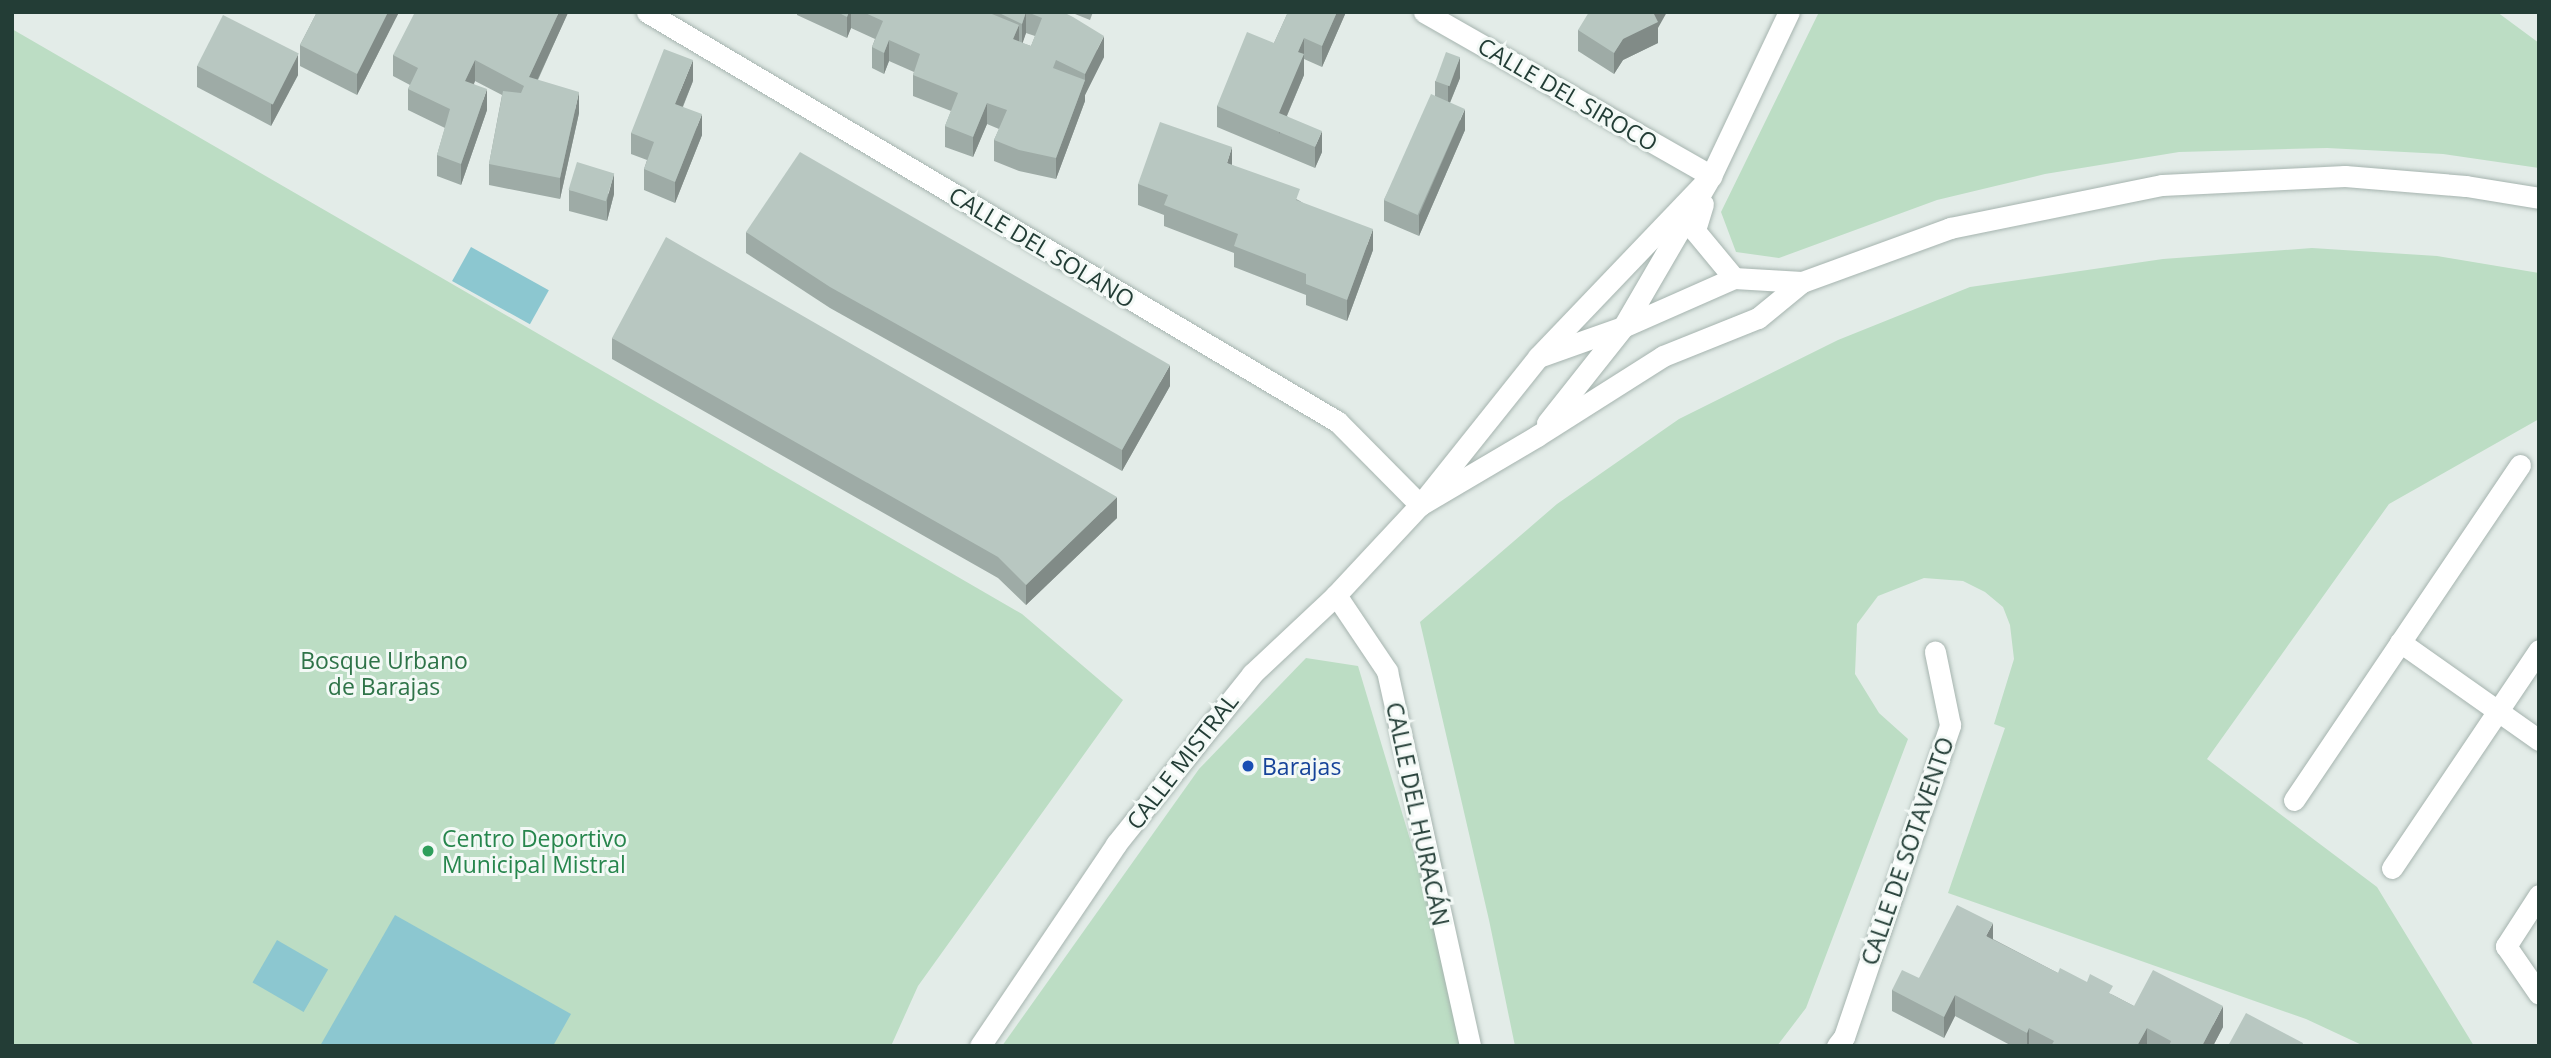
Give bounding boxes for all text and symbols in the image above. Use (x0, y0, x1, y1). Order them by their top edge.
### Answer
street label: CALLE DEL SIROCO (1473, 31, 1663, 157)
street label: CALLE DEL SOLANO (944, 181, 1140, 313)
park label: Bosque Urbano de Barajas (300, 646, 468, 700)
street label: CALLE MISTRAL (1120, 688, 1244, 834)
street label: CALLE DEL HURACÁN (1381, 700, 1455, 928)
street label: CALLE DE SOTAVENTO (1855, 733, 1959, 969)
place label: Barajas (1262, 752, 1341, 780)
marker: Barajas (1240, 758, 1256, 774)
place label: Centro Deportivo Municipal Mistral (442, 824, 627, 878)
marker: Centro Deportivo Municipal Mistral (420, 843, 436, 859)

